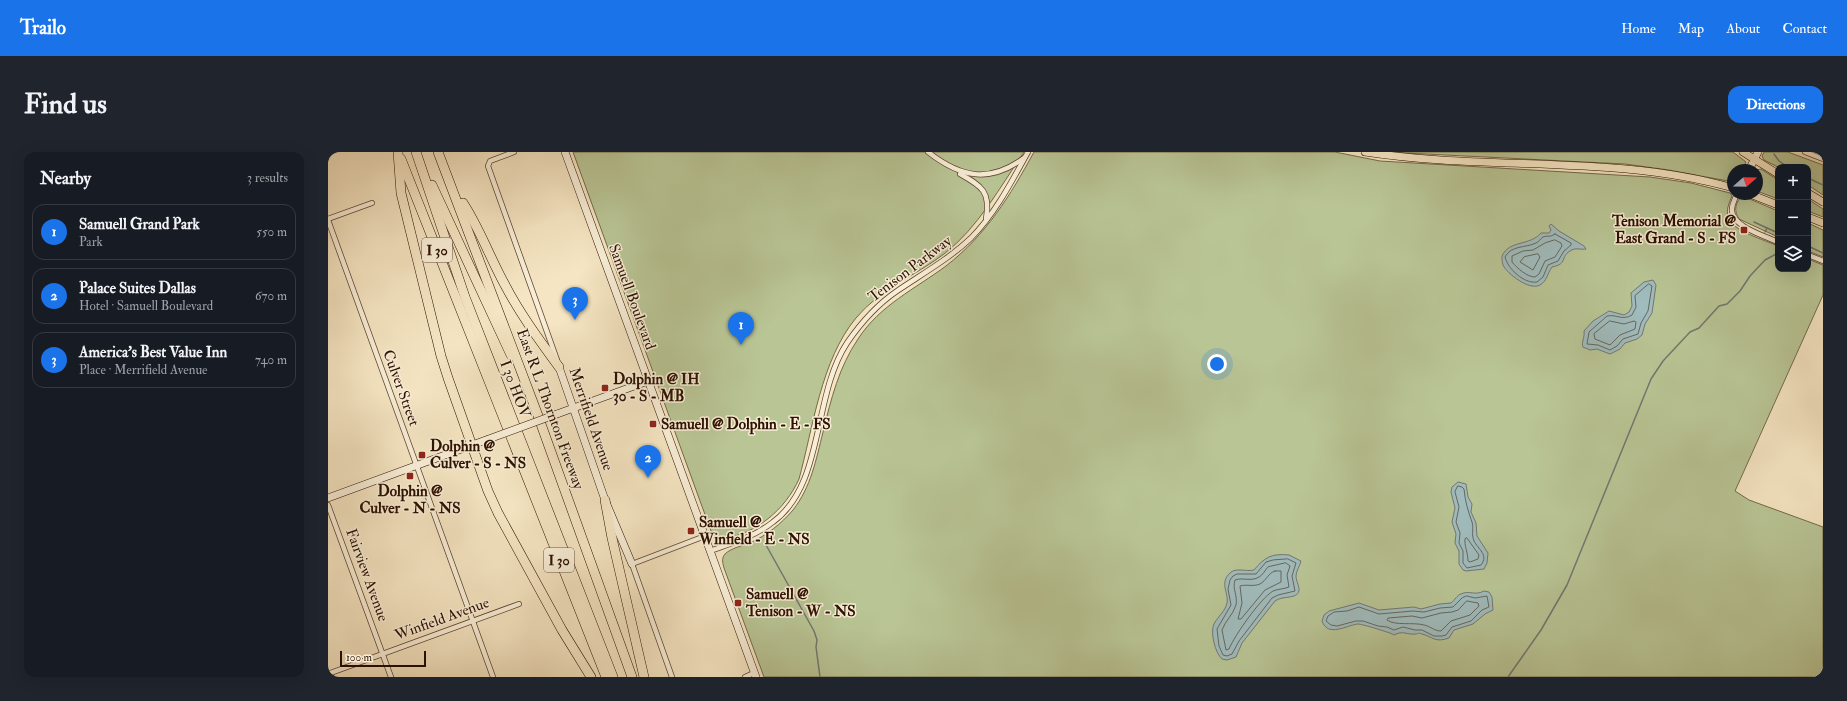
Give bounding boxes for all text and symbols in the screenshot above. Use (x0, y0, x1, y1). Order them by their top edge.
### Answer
text: Trailo (20, 16, 66, 40)
text: Home (1621, 20, 1656, 37)
text: Map (1678, 20, 1704, 37)
text: About (1726, 20, 1760, 37)
text: Contact (1782, 20, 1827, 37)
button: Directions (1728, 86, 1823, 123)
text: Find us (24, 87, 107, 122)
north arrow (1727, 164, 1763, 200)
map controls (1775, 164, 1811, 272)
button: + (1775, 164, 1811, 200)
text: Nearby (40, 168, 91, 189)
text: 3 results (247, 170, 288, 186)
button: − (1775, 200, 1811, 236)
place label: Tenison Memorial @ East Grand - S - FS (1611, 212, 1737, 248)
text: Samuell Grand Park (79, 215, 200, 234)
text: 1 (52, 224, 56, 240)
text: 550 m (256, 224, 287, 240)
marker: Tenison Memorial @ East Grand - S - FS (1739, 225, 1749, 235)
street label: Tenison Parkway (865, 231, 956, 307)
text: Park (79, 234, 103, 250)
button: layers (1775, 236, 1811, 272)
road number: I 30 (422, 238, 452, 262)
street label: Samuell Boulevard (604, 241, 660, 353)
text: Palace Suites Dallas (79, 279, 196, 298)
pin: 3 (562, 287, 588, 320)
text: 2 (51, 288, 57, 304)
text: 670 m (255, 288, 287, 304)
text: Hotel · Samuell Boulevard (79, 298, 213, 314)
pin: 1 (728, 312, 754, 345)
street label: East R L Thornton Freeway (512, 326, 588, 492)
text: America's Best Value Inn (79, 343, 227, 362)
street label: Culver Street (378, 347, 424, 429)
text: 3 (52, 352, 57, 368)
text: 740 m (255, 352, 287, 368)
your location (1207, 354, 1227, 374)
street label: I 30 HOV (495, 357, 535, 422)
text: Place · Merrifield Avenue (79, 362, 208, 378)
street label: Merrifield Avenue (564, 365, 618, 473)
place label: Dolphin @ IH 30 - S - MB (613, 370, 699, 406)
marker: Dolphin @ IH 30 - S - MB (600, 383, 610, 393)
place label: Samuell @ Dolphin - E - FS (661, 415, 831, 435)
marker: Samuell @ Dolphin - E - FS (648, 419, 658, 429)
place label: Dolphin @ Culver - S - NS (430, 437, 526, 473)
pin: 2 (635, 445, 661, 478)
marker: Dolphin @ Culver - S - NS (417, 450, 427, 460)
marker: Dolphin @ Culver - N - NS (405, 471, 415, 481)
place label: Dolphin @ Culver - N - NS (359, 482, 461, 518)
place label: Samuell @ Winfield - E - NS (698, 513, 810, 549)
street label: Fairview Avenue (341, 526, 393, 624)
marker: Samuell @ Winfield - E - NS (686, 526, 696, 536)
road number: I 30 (544, 548, 574, 572)
place label: Samuell @ Tenison - W - NS (745, 585, 856, 621)
street label: Winfield Avenue (391, 593, 492, 645)
marker: Samuell @ Tenison - W - NS (733, 598, 743, 608)
scale bar (340, 649, 426, 668)
text: 100 m (346, 651, 372, 664)

